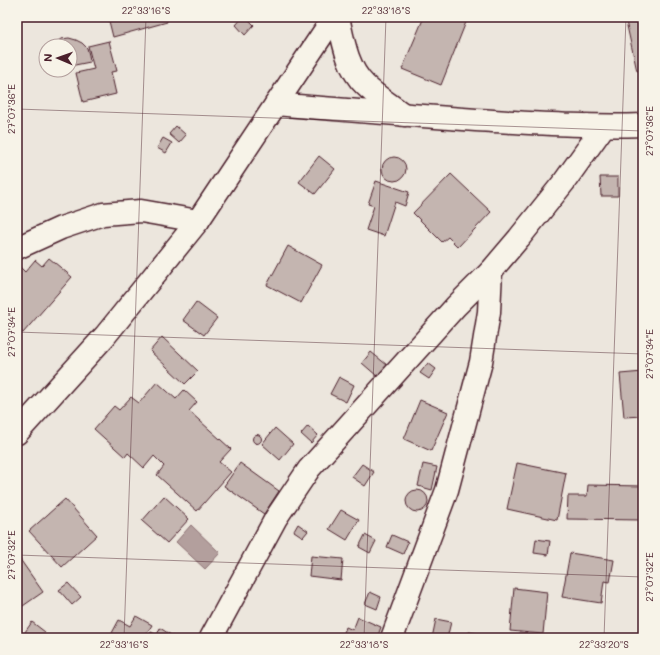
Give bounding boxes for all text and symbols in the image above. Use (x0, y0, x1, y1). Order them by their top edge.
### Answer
text: 22°33'16"S (122, 3, 171, 17)
text: 22°33'18"S (362, 3, 411, 17)
north arrow (38, 38, 78, 78)
text: N (40, 53, 55, 62)
text: 27°07'36"E (4, 84, 18, 134)
text: 27°07'36"E (642, 106, 656, 156)
text: 27°07'34"E (4, 307, 18, 357)
text: 27°07'34"E (642, 329, 656, 379)
text: 27°07'32"E (4, 530, 18, 580)
text: 27°07'32"E (642, 552, 656, 602)
text: 22°33'16"S (100, 637, 149, 651)
text: 22°33'18"S (340, 637, 389, 651)
text: 22°33'20"S (579, 637, 629, 651)

